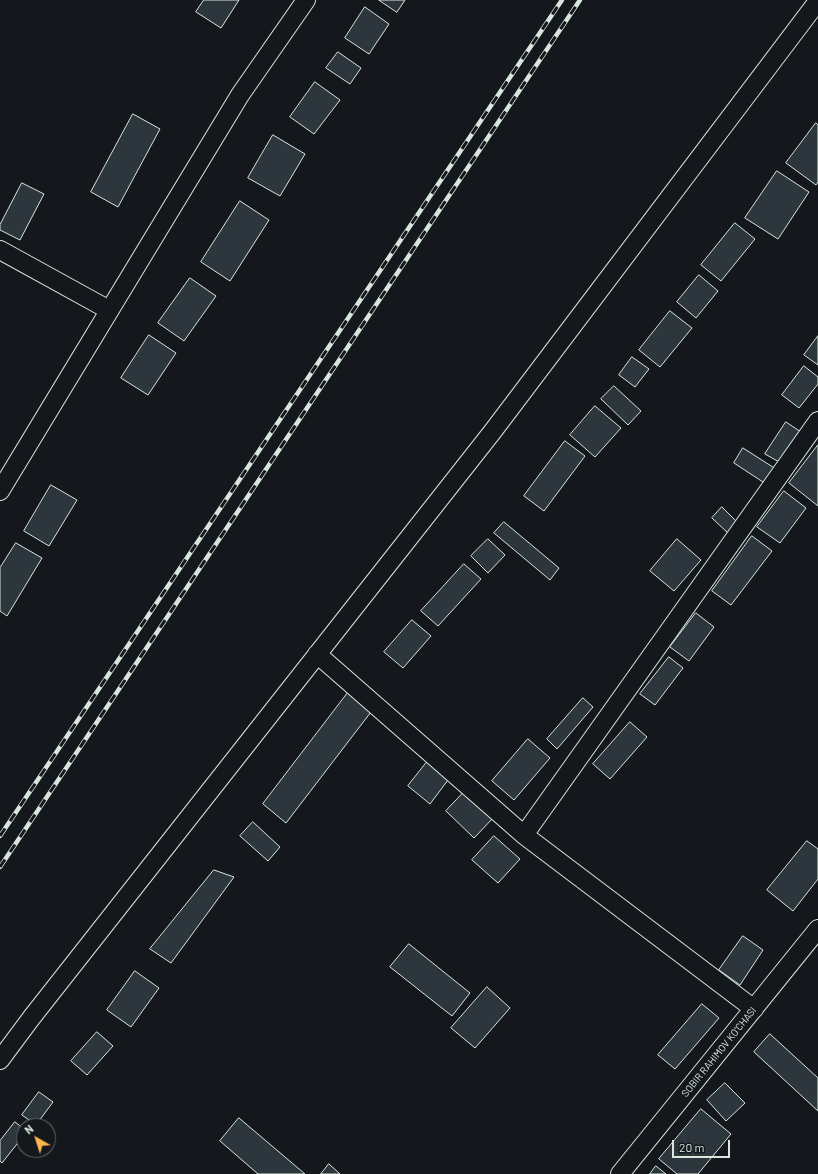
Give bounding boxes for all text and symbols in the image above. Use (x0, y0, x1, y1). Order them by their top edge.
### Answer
street label: SOBIR RAHIMOV KO'CHASI (679, 1005, 759, 1099)
north arrow (16, 1118, 56, 1158)
text: N (22, 1122, 36, 1136)
scale bar (674, 1132, 732, 1158)
text: 20 m (679, 1140, 705, 1154)

